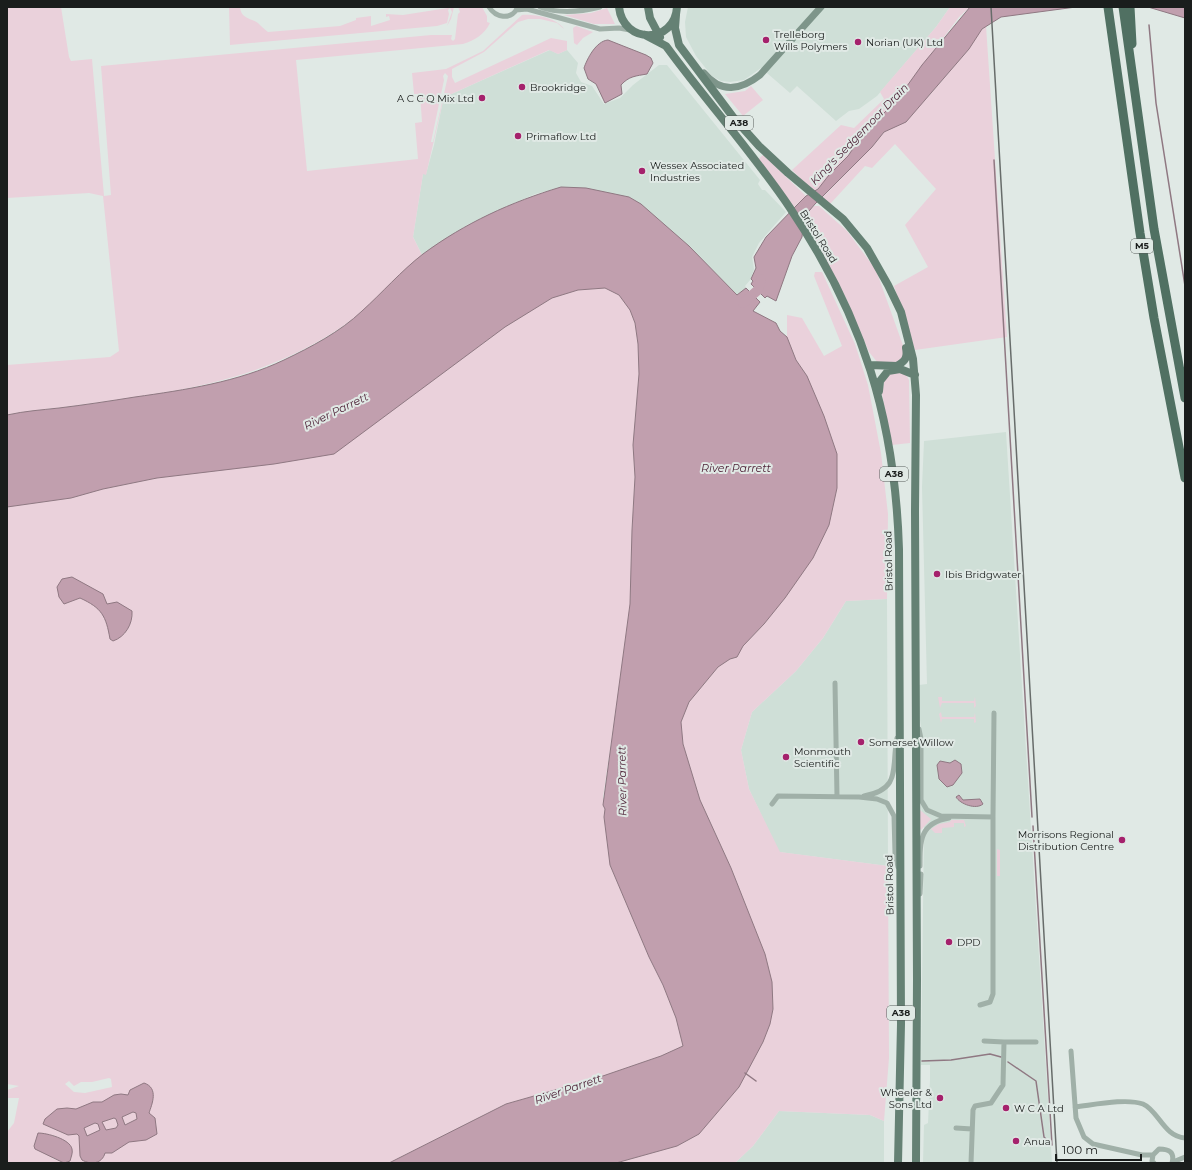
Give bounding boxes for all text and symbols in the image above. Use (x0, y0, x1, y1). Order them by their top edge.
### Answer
place label: Trelleborg Wills Polymers (774, 28, 848, 53)
marker: Trelleborg Wills Polymers (761, 35, 771, 45)
place label: Norian (UK) Ltd (866, 36, 943, 49)
marker: Norian (UK) Ltd (853, 37, 863, 47)
water label: King's Sedgemoor Drain (807, 80, 911, 188)
place label: Brookridge (530, 81, 586, 94)
marker: Brookridge (517, 82, 527, 92)
place label: A C C Q Mix Ltd (397, 92, 474, 105)
marker: A C C Q Mix Ltd (477, 93, 487, 103)
road number: A38 (725, 116, 753, 130)
place label: Primaflow Ltd (526, 130, 596, 143)
marker: Primaflow Ltd (513, 131, 523, 141)
place label: Wessex Associated Industries (650, 159, 744, 184)
marker: Wessex Associated Industries (637, 166, 647, 176)
street label: Bristol Road (797, 207, 840, 265)
road number: M5 (1131, 239, 1153, 253)
water label: River Parrett (302, 389, 371, 433)
water label: River Parrett (701, 461, 771, 475)
road number: A38 (880, 467, 908, 481)
street label: Bristol Road (881, 531, 896, 591)
place label: Ibis Bridgwater (945, 568, 1021, 581)
marker: Ibis Bridgwater (932, 569, 942, 579)
place label: Somerset Willow (869, 736, 954, 749)
marker: Somerset Willow (856, 737, 866, 747)
water label: River Parrett (614, 745, 630, 816)
place label: Monmouth Scientific (794, 745, 851, 770)
marker: Monmouth Scientific (781, 752, 791, 762)
place label: Morrisons Regional Distribution Centre (1018, 828, 1114, 853)
marker: Morrisons Regional Distribution Centre (1117, 835, 1127, 845)
street label: Bristol Road (882, 855, 897, 915)
place label: DPD (957, 936, 981, 949)
marker: DPD (944, 937, 954, 947)
road number: A38 (887, 1006, 915, 1020)
water label: River Parrett (533, 1071, 604, 1107)
place label: Wheeler & Sons Ltd (880, 1086, 932, 1111)
marker: Wheeler & Sons Ltd (935, 1093, 945, 1103)
place label: W C A Ltd (1014, 1102, 1064, 1115)
marker: W C A Ltd (1001, 1103, 1011, 1113)
place label: Anua (1024, 1135, 1051, 1148)
marker: Anua (1011, 1136, 1021, 1146)
scale bar (1056, 1136, 1141, 1162)
text: 100 m (1062, 1142, 1098, 1157)

